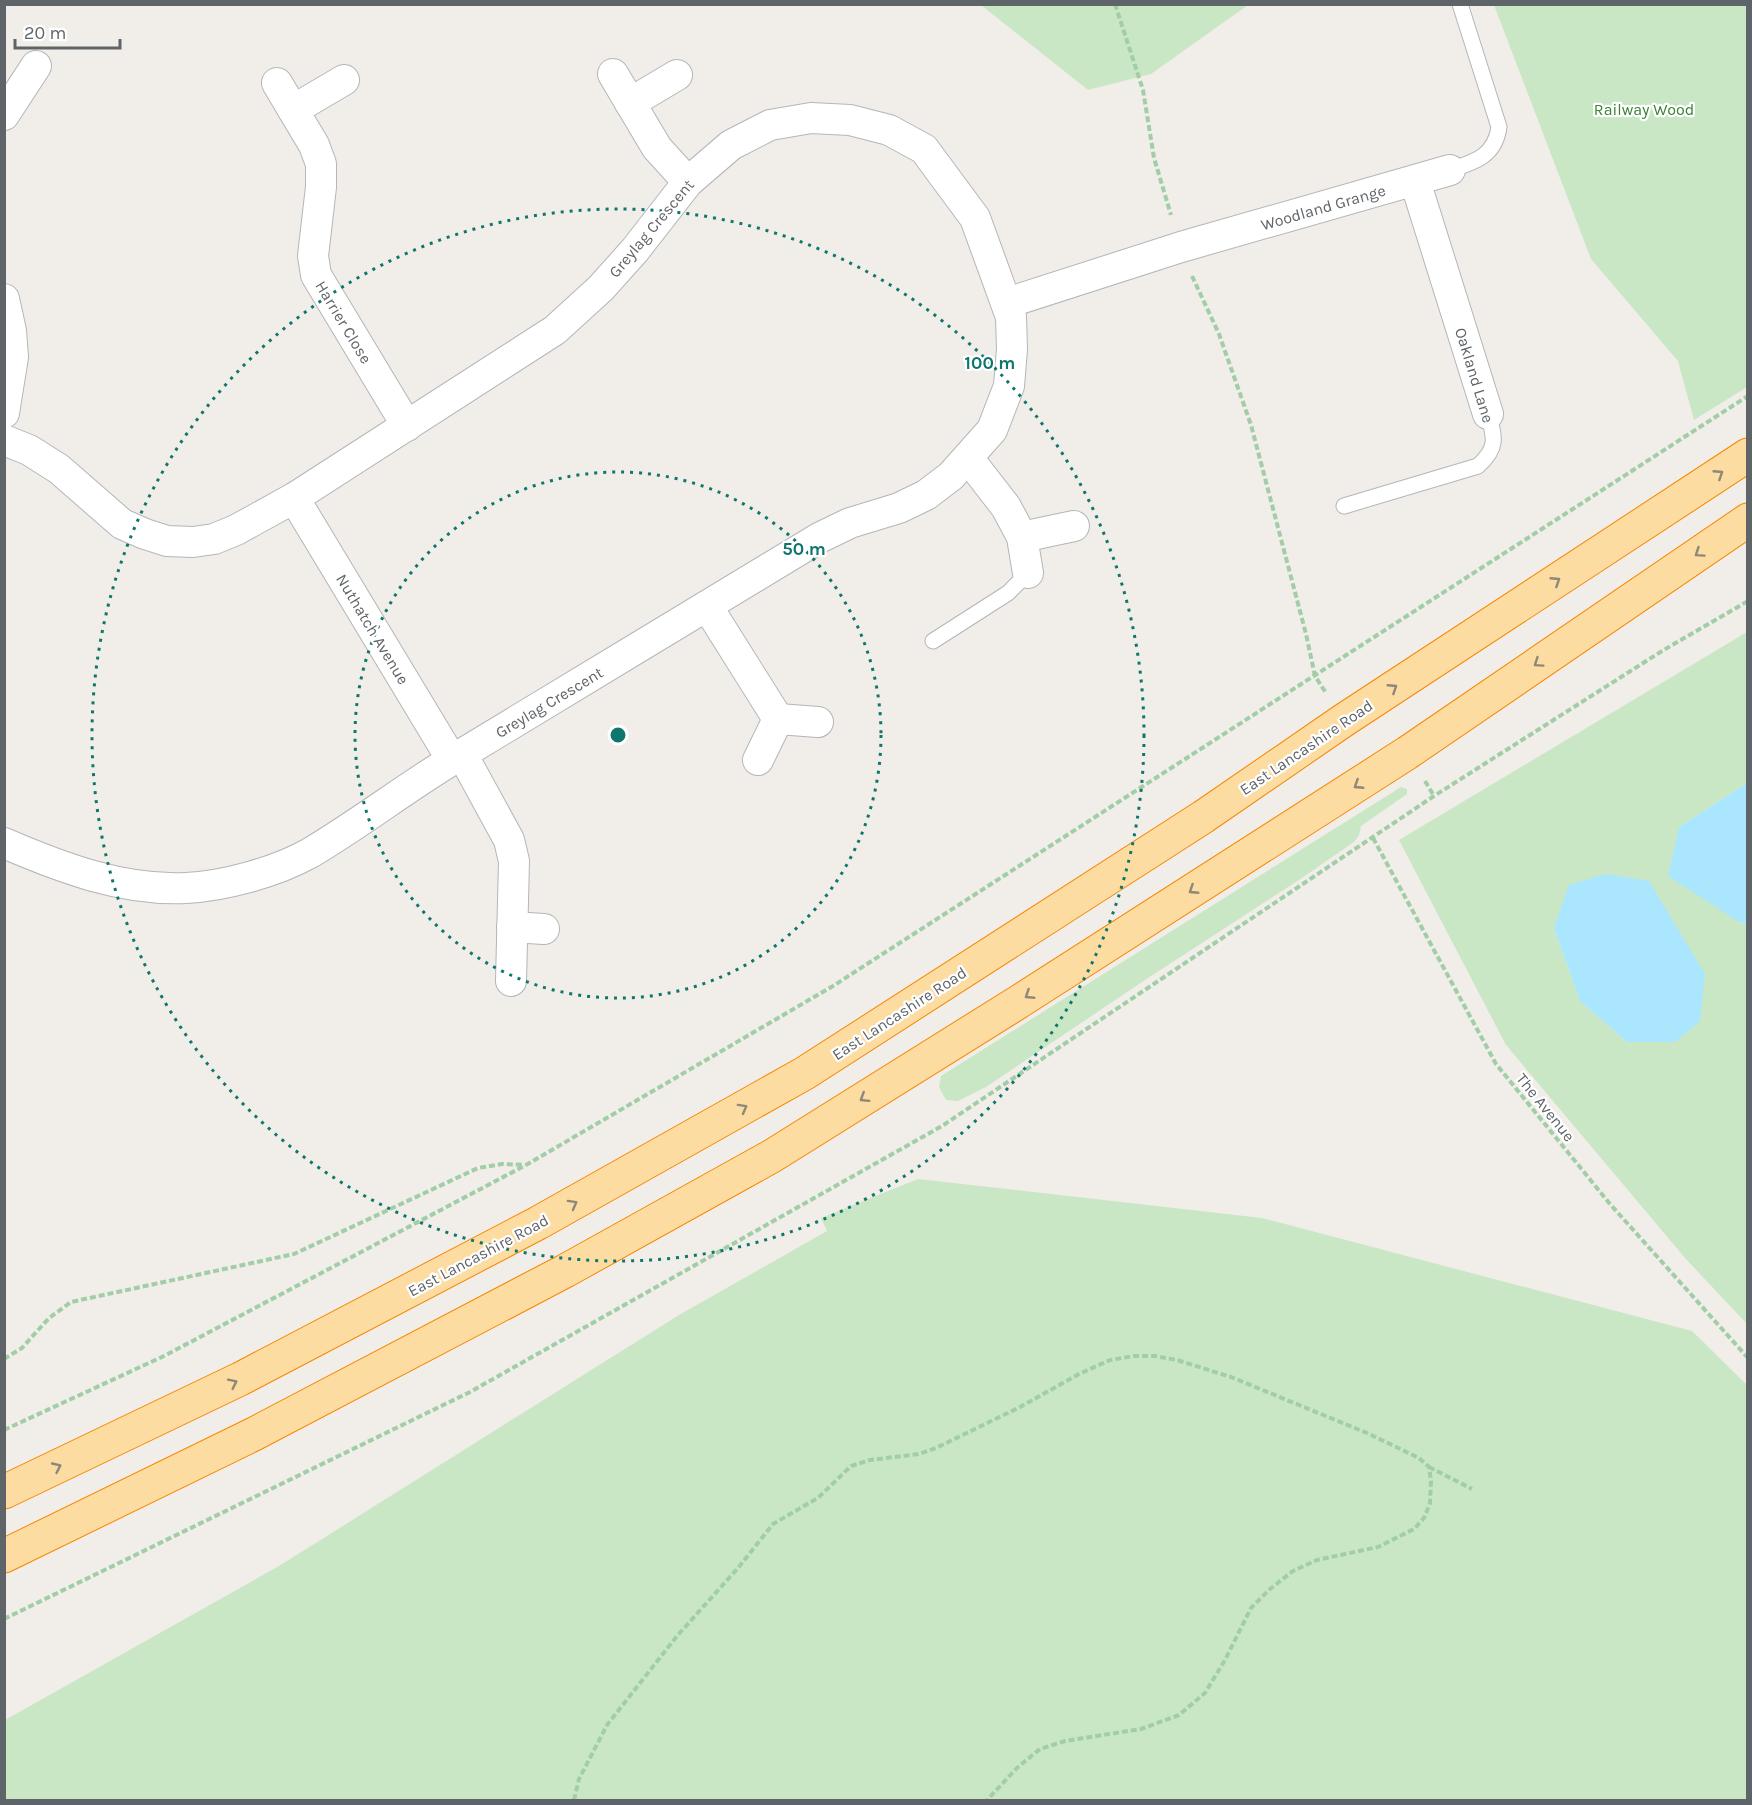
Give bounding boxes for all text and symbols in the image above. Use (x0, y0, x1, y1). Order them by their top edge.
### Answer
scale bar (15, 12, 120, 50)
text: 20 m (24, 22, 66, 44)
park label: Railway Wood (1594, 100, 1694, 119)
street label: Greylag Crescent (605, 175, 698, 281)
street label: Woodland Grange (1259, 181, 1388, 234)
street label: Harrier Close (311, 277, 376, 367)
street label: Oakland Lane (1451, 325, 1498, 425)
text: 100 m (965, 352, 1015, 374)
one-way arrow (1712, 470, 1723, 481)
text: 50 m (782, 538, 826, 560)
one-way arrow (1695, 546, 1706, 557)
street label: Nuthatch Avenue (332, 571, 413, 688)
one-way arrow (1550, 578, 1561, 589)
one-way arrow (1534, 656, 1545, 667)
street label: Greylag Crescent (492, 663, 607, 742)
one-way arrow (1386, 684, 1397, 695)
street label: East Lancashire Road (1236, 696, 1376, 799)
centre of rings (608, 725, 628, 745)
one-way arrow (1353, 777, 1364, 788)
one-way arrow (1189, 883, 1200, 894)
street label: East Lancashire Road (828, 963, 970, 1064)
one-way arrow (1025, 988, 1036, 999)
street label: The Avenue (1512, 1069, 1579, 1145)
one-way arrow (860, 1091, 870, 1103)
one-way arrow (737, 1104, 747, 1115)
one-way arrow (567, 1199, 577, 1211)
street label: East Lancashire Road (405, 1210, 552, 1301)
one-way arrow (227, 1378, 238, 1390)
one-way arrow (51, 1462, 62, 1474)

